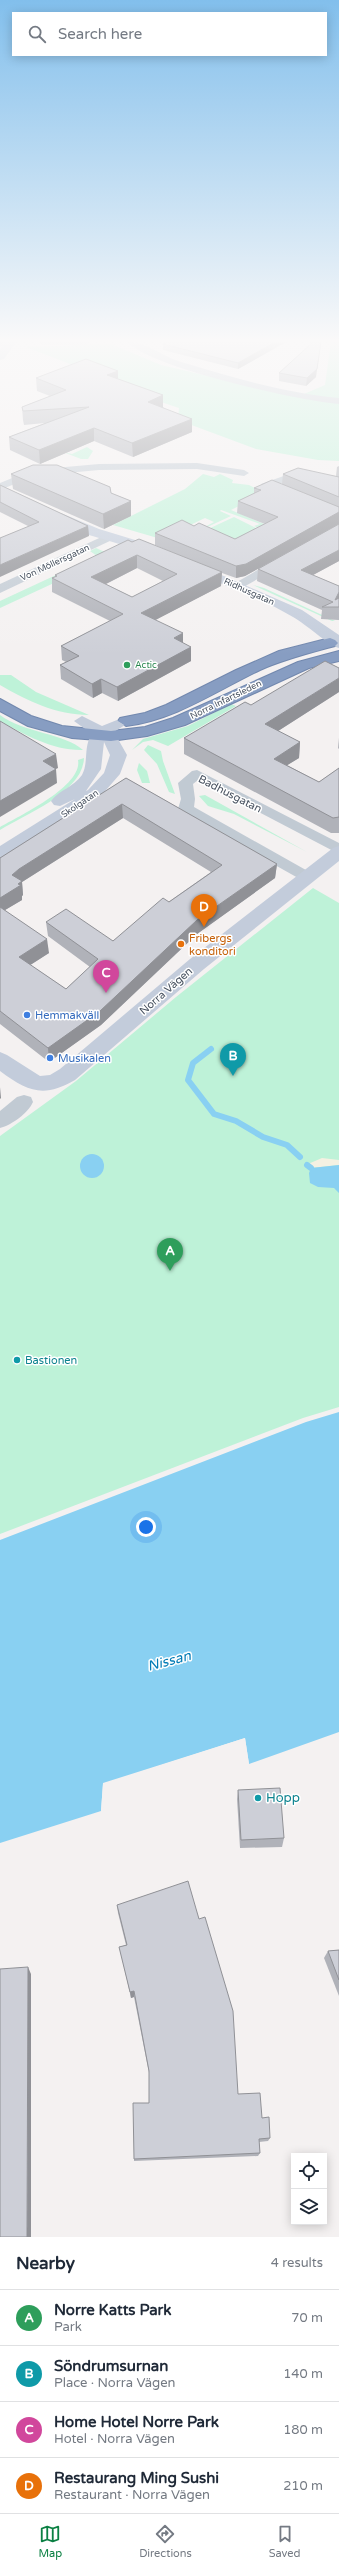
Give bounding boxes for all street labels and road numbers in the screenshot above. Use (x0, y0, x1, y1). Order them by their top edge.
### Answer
street label: Von Möllersgatan (19, 542, 91, 584)
street label: Ridhusgatan (222, 576, 276, 608)
street label: Norra Infartsleden (189, 678, 263, 722)
street label: Badhusgatan (196, 772, 264, 816)
street label: Skolgatan (59, 788, 101, 820)
street label: Norra Vägen (137, 964, 195, 1018)

